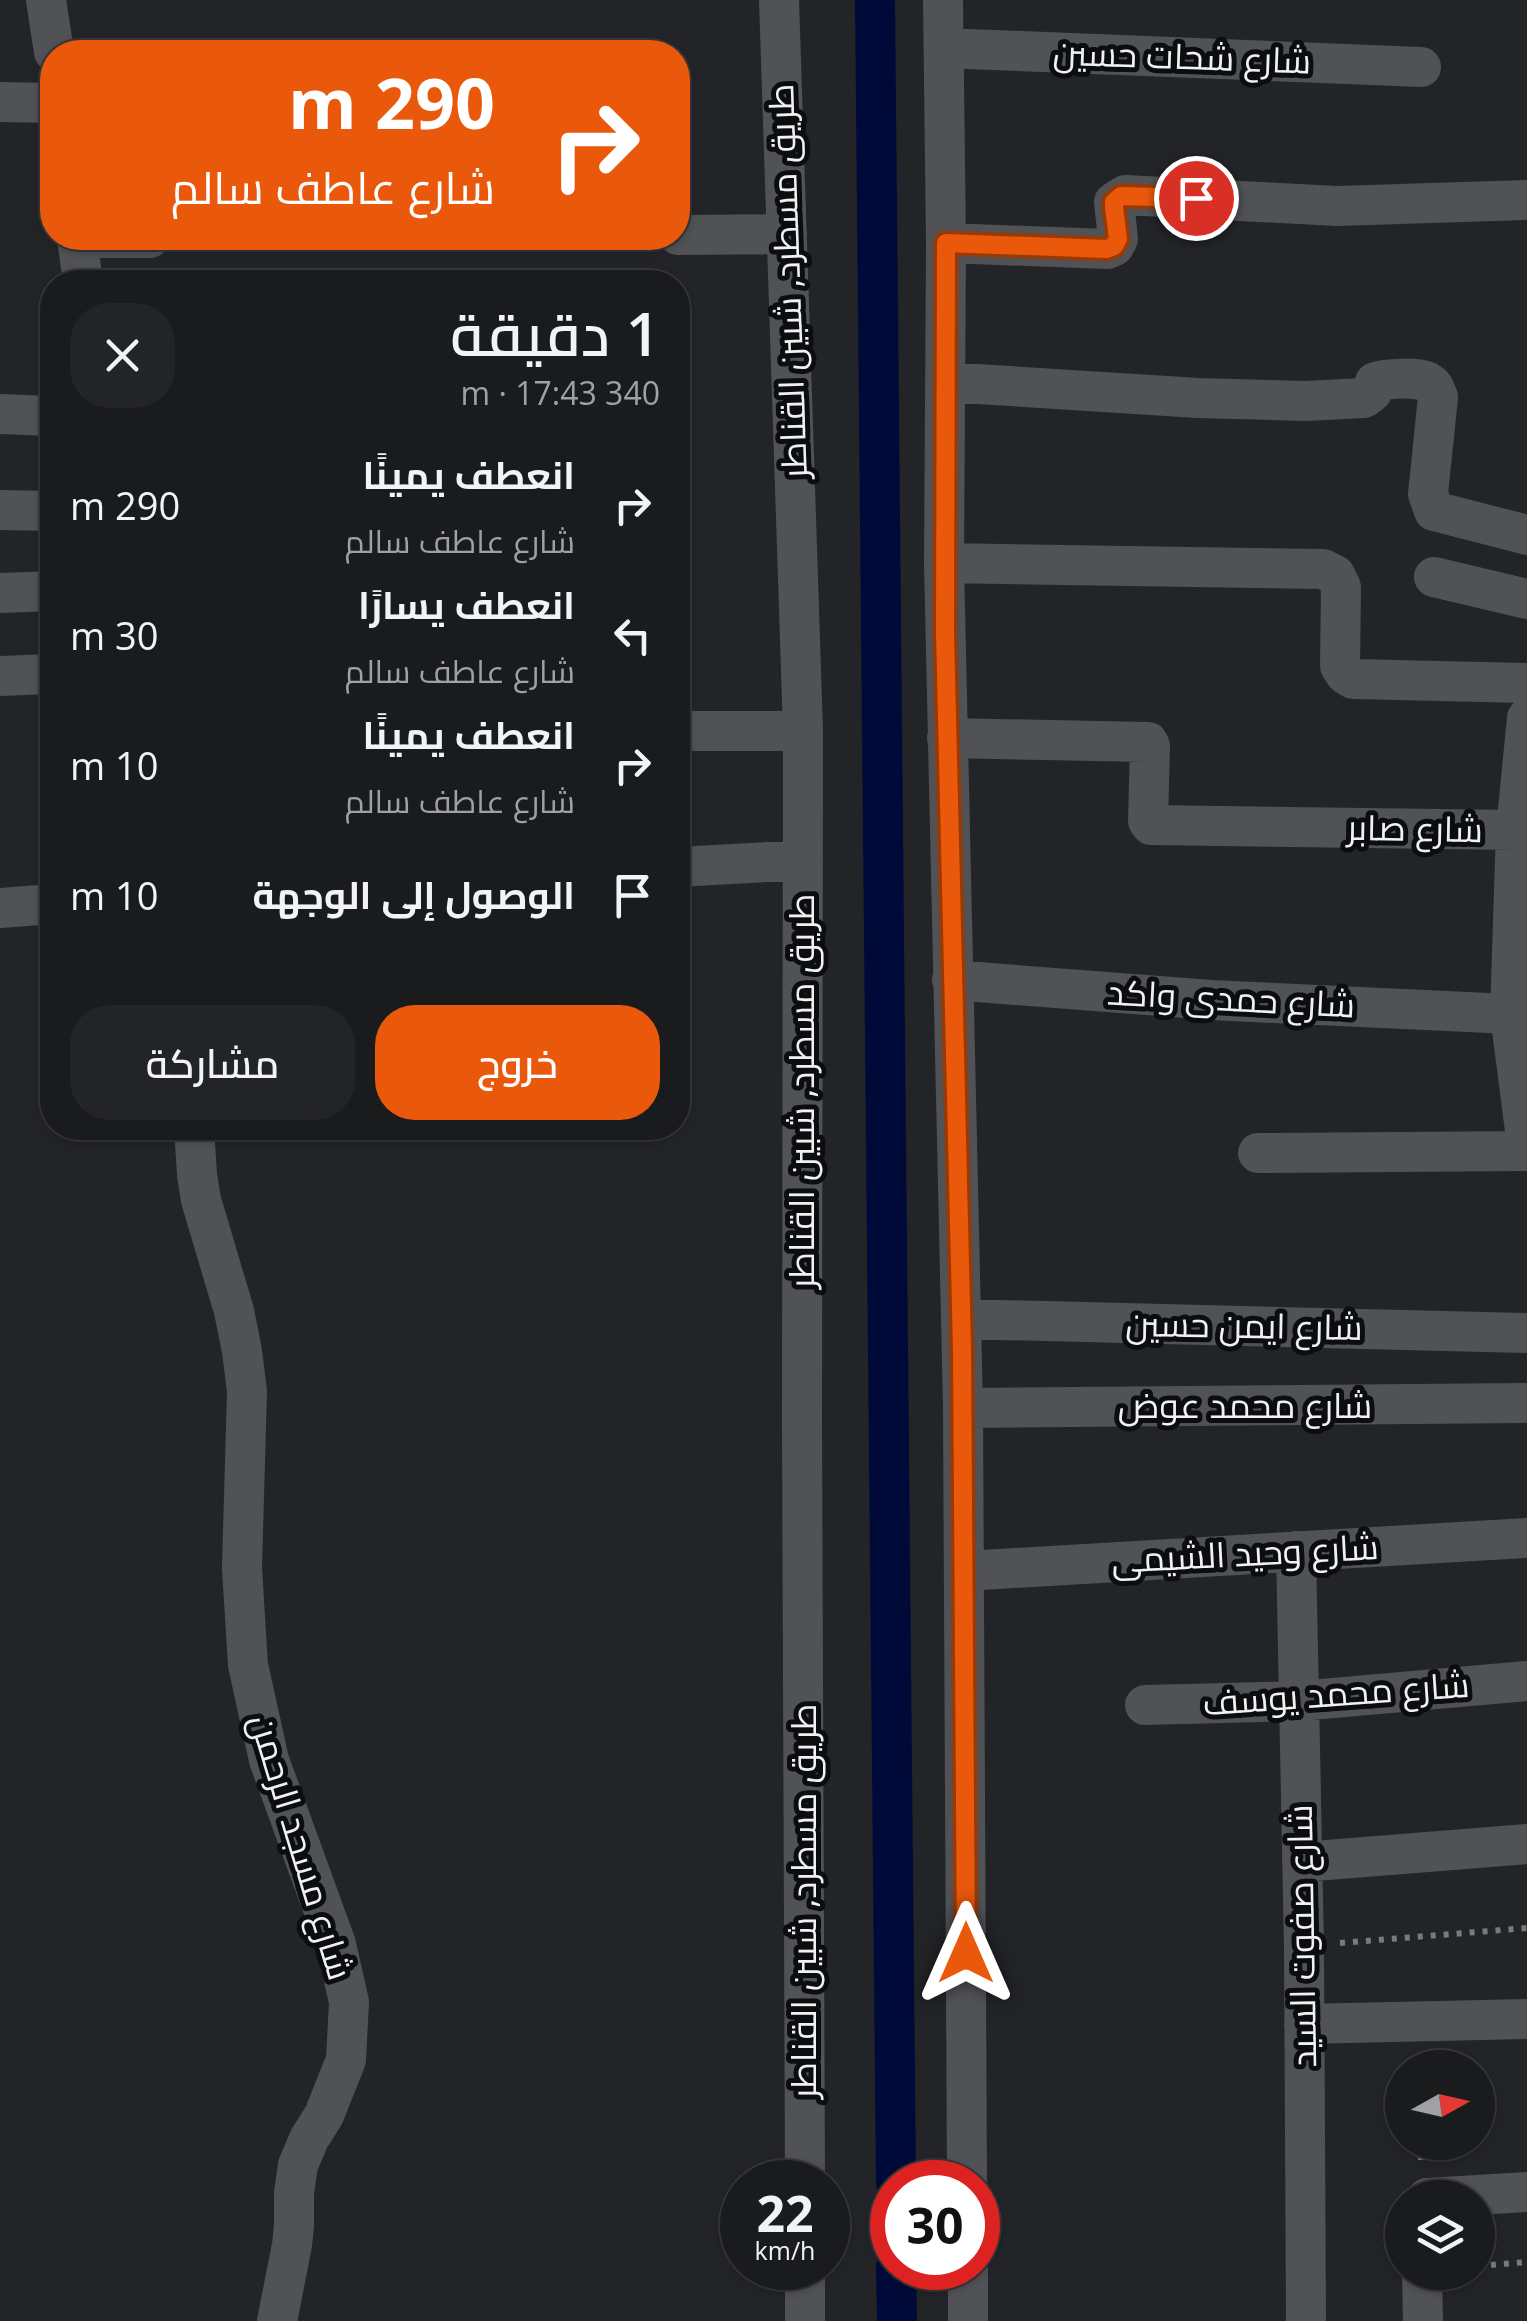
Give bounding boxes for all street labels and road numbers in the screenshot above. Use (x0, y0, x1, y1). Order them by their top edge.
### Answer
street label: شارع شحات حسين (1052, 28, 1312, 84)
street label: طريق مسطرد, شبين القناطر (756, 83, 817, 481)
street label: شارع صابر (1345, 803, 1483, 853)
street label: طريق مسطرد, شبين القناطر (777, 893, 824, 1291)
street label: شارع حمدى واكد (1106, 968, 1356, 1028)
street label: شارع ايمن حسين (1125, 1299, 1363, 1351)
street label: شارع محمد عوض (1118, 1381, 1372, 1429)
street label: شارع وحيد الشيمى (1110, 1522, 1380, 1584)
street label: شارع محمد يوسف (1201, 1660, 1471, 1726)
street label: طريق مسطرد, شبين القناطر (779, 1703, 826, 2101)
street label: شارع مسجد الرحمن (239, 1708, 365, 1985)
street label: شارع صفوت السيد (1275, 1804, 1327, 2068)

